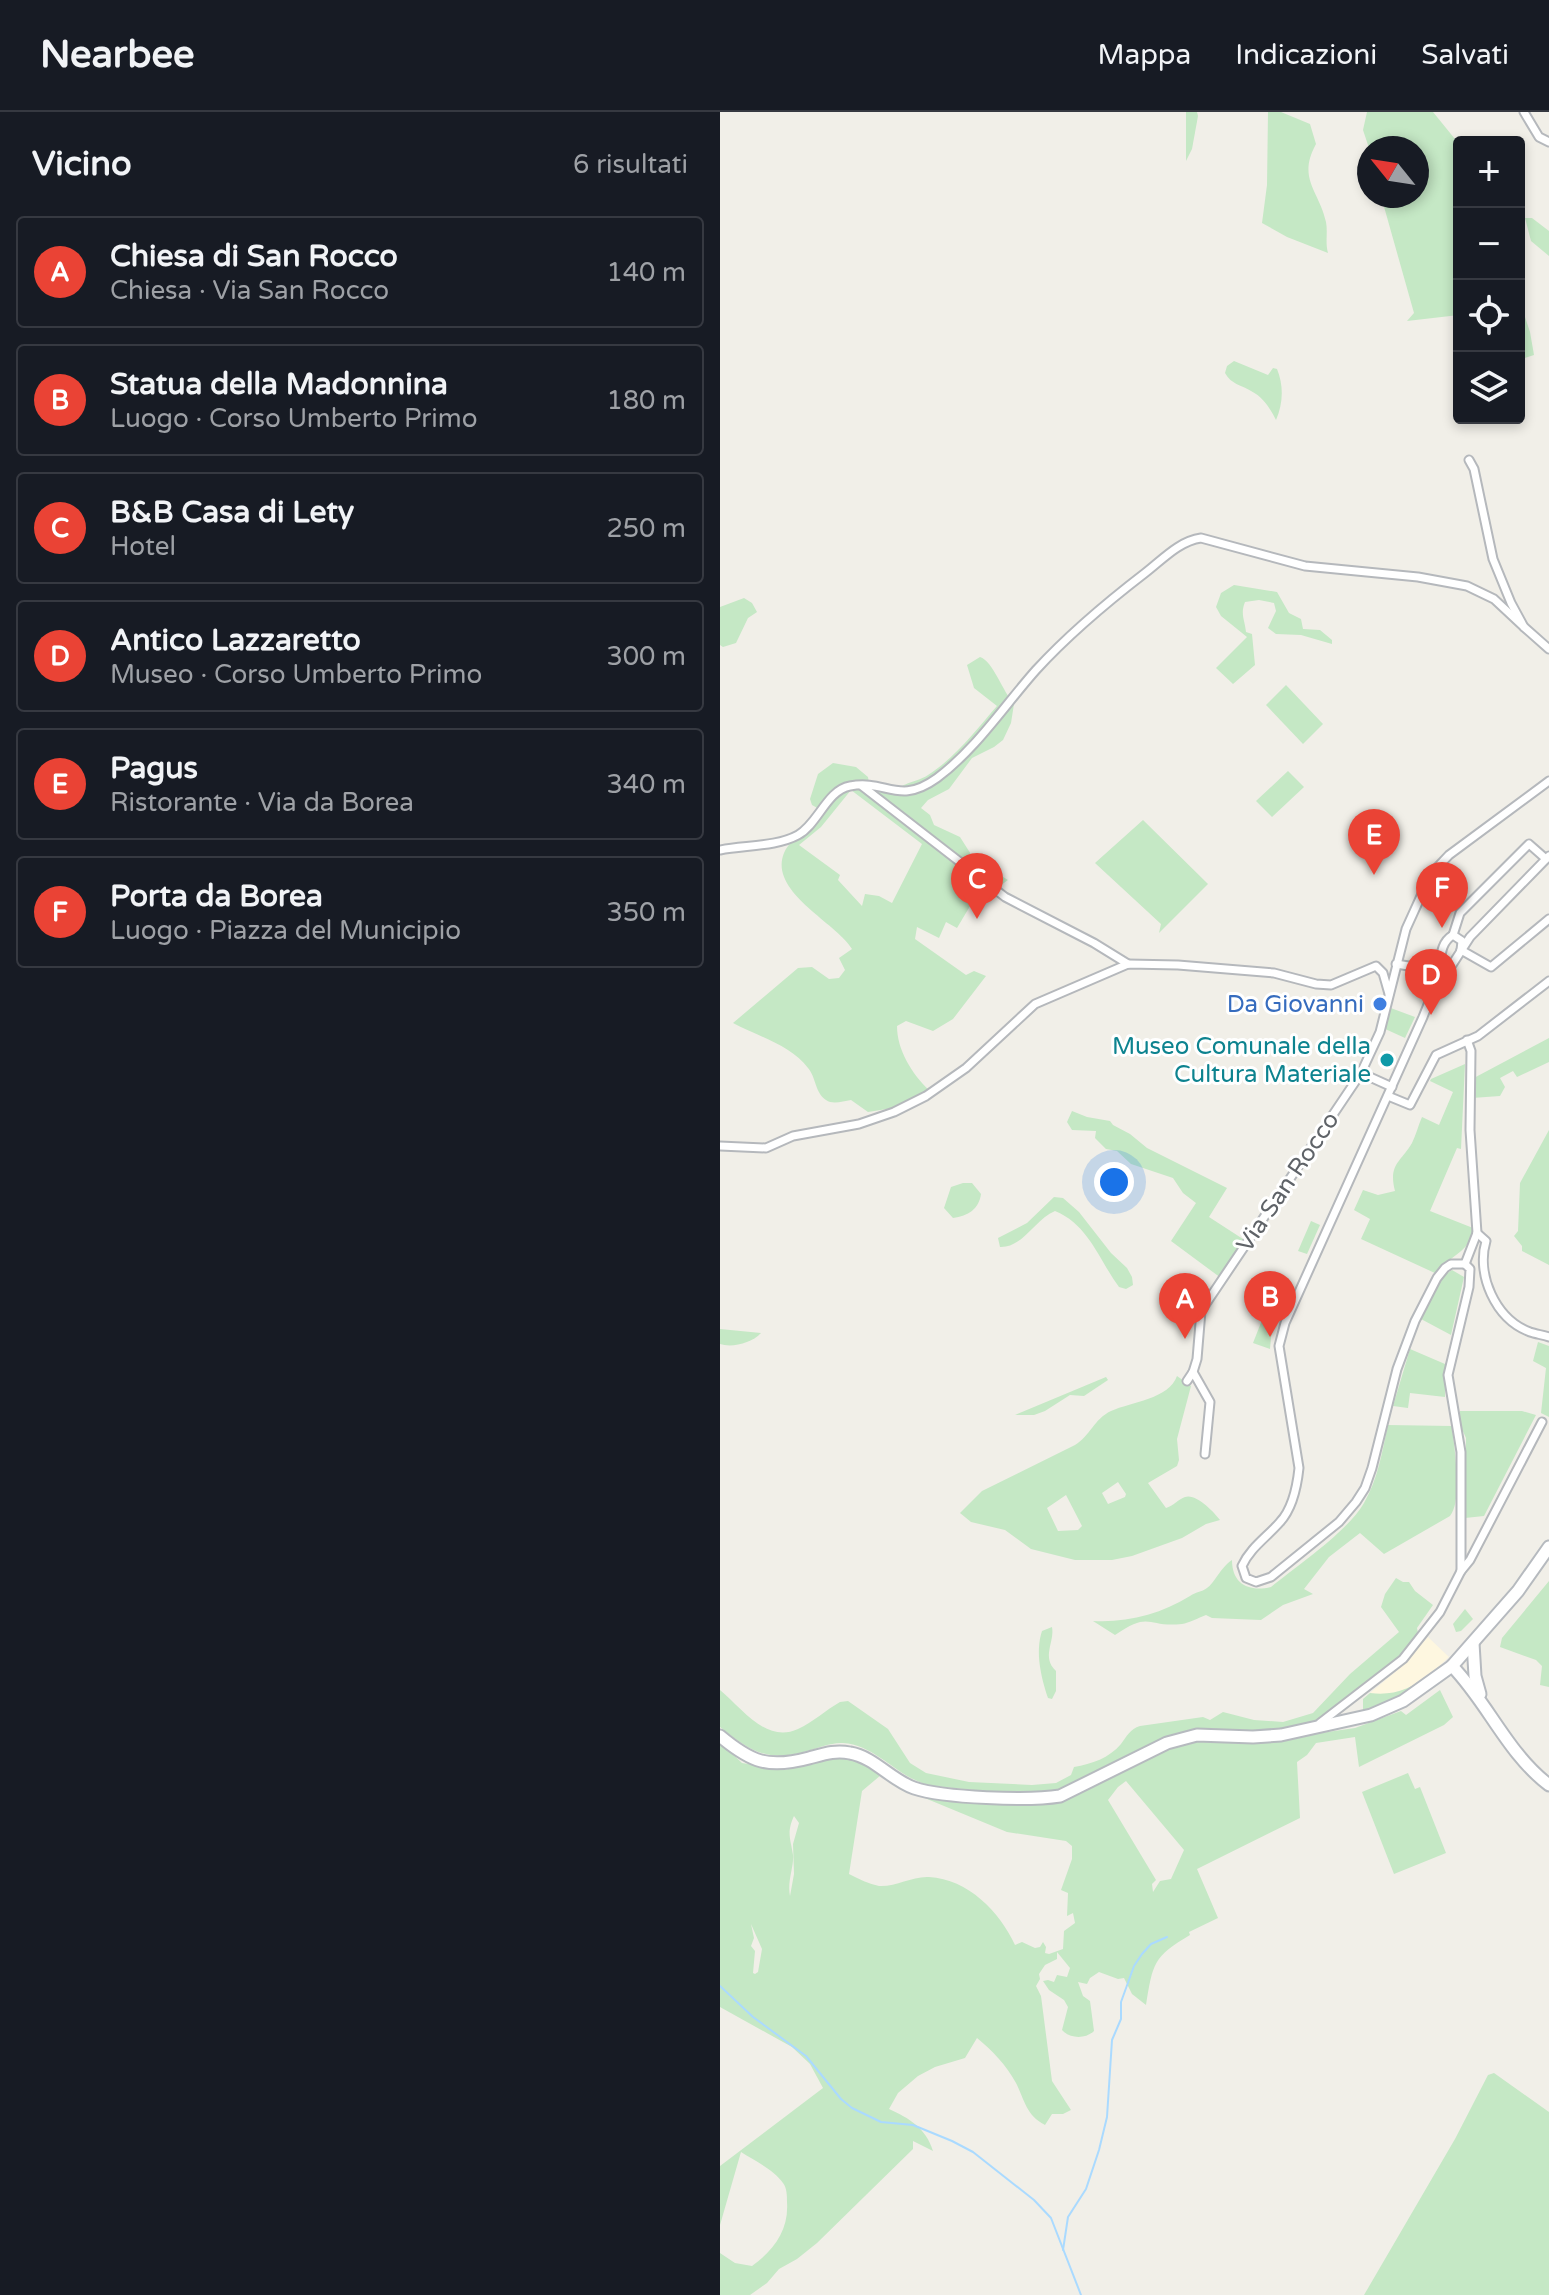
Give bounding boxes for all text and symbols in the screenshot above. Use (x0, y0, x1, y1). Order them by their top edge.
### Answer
text: Nearbee (40, 32, 194, 78)
text: Mappa (1097, 38, 1191, 72)
text: Indicazioni (1235, 38, 1377, 72)
text: Salvati (1421, 38, 1509, 72)
north arrow (1357, 136, 1429, 208)
map controls (1453, 136, 1525, 424)
button: + (1453, 136, 1525, 208)
text: Vicino (32, 144, 132, 185)
text: 6 risultati (573, 149, 688, 180)
button: − (1453, 208, 1525, 280)
text: Chiesa di San Rocco (110, 238, 398, 275)
text: A (50, 257, 70, 288)
text: 140 m (606, 257, 686, 288)
text: Chiesa · Via San Rocco (110, 275, 389, 306)
button: locate (1453, 280, 1525, 352)
button: layers (1453, 352, 1525, 424)
text: Statua della Madonnina (110, 366, 448, 403)
text: B (51, 385, 69, 416)
text: 180 m (606, 385, 686, 416)
text: Luogo · Corso Umberto Primo (110, 403, 477, 434)
text: B&B Casa di Lety (110, 494, 354, 531)
text: C (51, 513, 69, 544)
text: 250 m (606, 513, 686, 544)
text: Hotel (110, 531, 176, 562)
text: Antico Lazzaretto (110, 622, 361, 659)
text: D (50, 641, 70, 672)
text: 300 m (606, 641, 686, 672)
text: Museo · Corso Umberto Primo (110, 659, 482, 690)
text: Pagus (110, 750, 198, 787)
text: E (52, 769, 68, 800)
text: 340 m (606, 769, 686, 800)
text: Ristorante · Via da Borea (110, 787, 414, 818)
pin: E (1348, 809, 1400, 875)
pin: C (951, 853, 1003, 919)
pin: F (1416, 862, 1468, 928)
text: Porta da Borea (110, 878, 323, 915)
text: F (52, 897, 68, 928)
text: 350 m (606, 897, 686, 928)
text: Luogo · Piazza del Municipio (110, 915, 461, 946)
pin: D (1405, 949, 1457, 1015)
place label: Da Giovanni (1227, 990, 1364, 1019)
marker: Da Giovanni (1371, 995, 1389, 1013)
place label: Museo Comunale della Cultura Materiale (1112, 1032, 1371, 1089)
marker: Museo Comunale della Cultura Materiale (1378, 1051, 1396, 1069)
street label: Via San Rocco (1230, 1106, 1346, 1258)
your location (1094, 1162, 1134, 1202)
pin: B (1244, 1271, 1296, 1337)
pin: A (1159, 1273, 1211, 1339)

